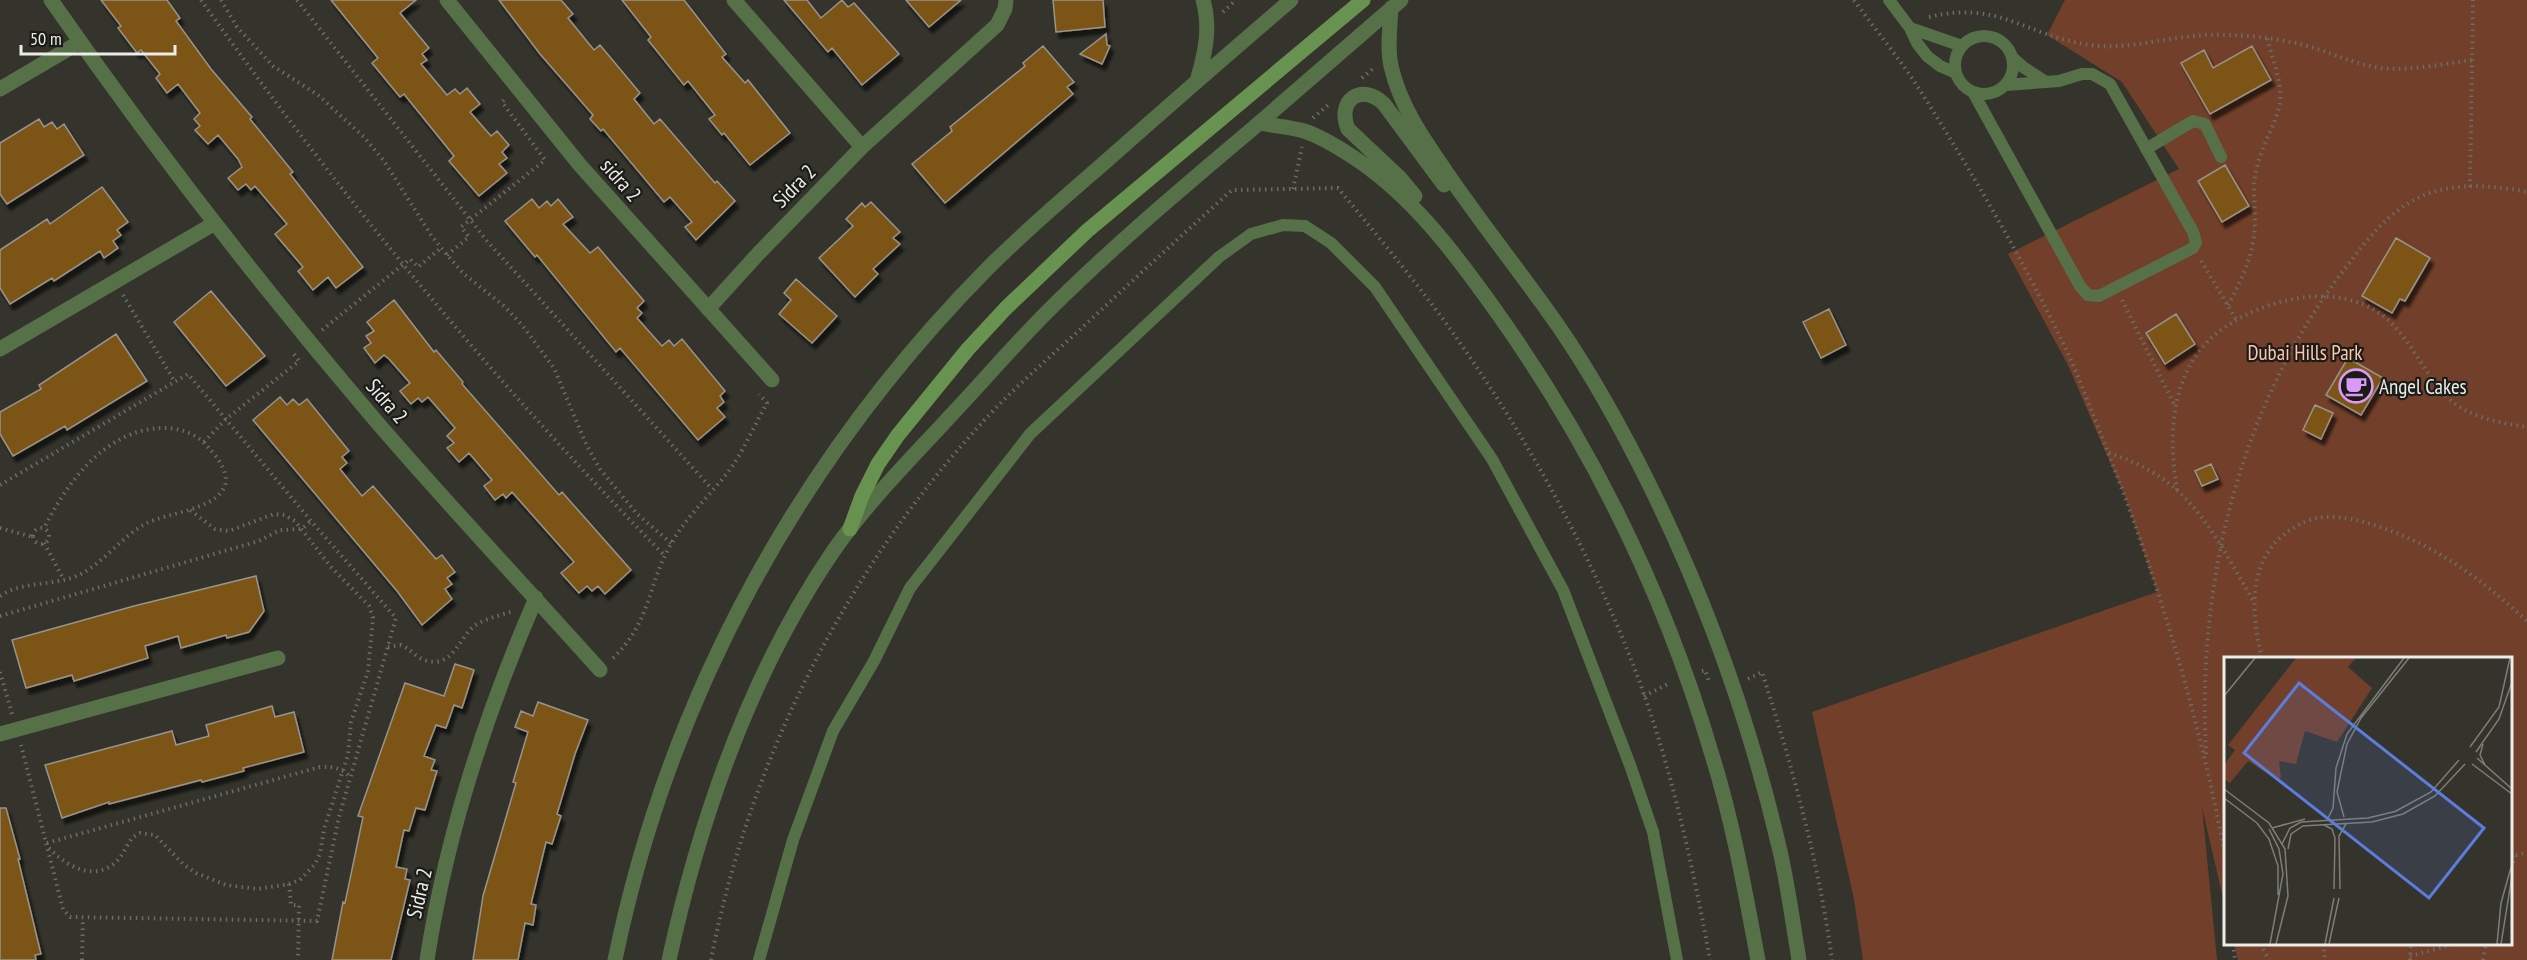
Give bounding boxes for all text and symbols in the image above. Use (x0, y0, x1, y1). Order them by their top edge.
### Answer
scale bar (21, 18, 176, 56)
text: 50 m (30, 27, 62, 50)
street label: sidra 2 (595, 153, 647, 207)
street label: Sidra 2 (767, 159, 821, 213)
park label: Dubai Hills Park (2247, 339, 2363, 366)
cafe icon: Angel Cakes (2338, 368, 2374, 404)
street label: Sidra 2 (360, 373, 414, 429)
place label: Angel Cakes (2379, 373, 2467, 400)
inset map (2224, 657, 2512, 945)
street label: Sidra 2 (400, 865, 438, 921)

